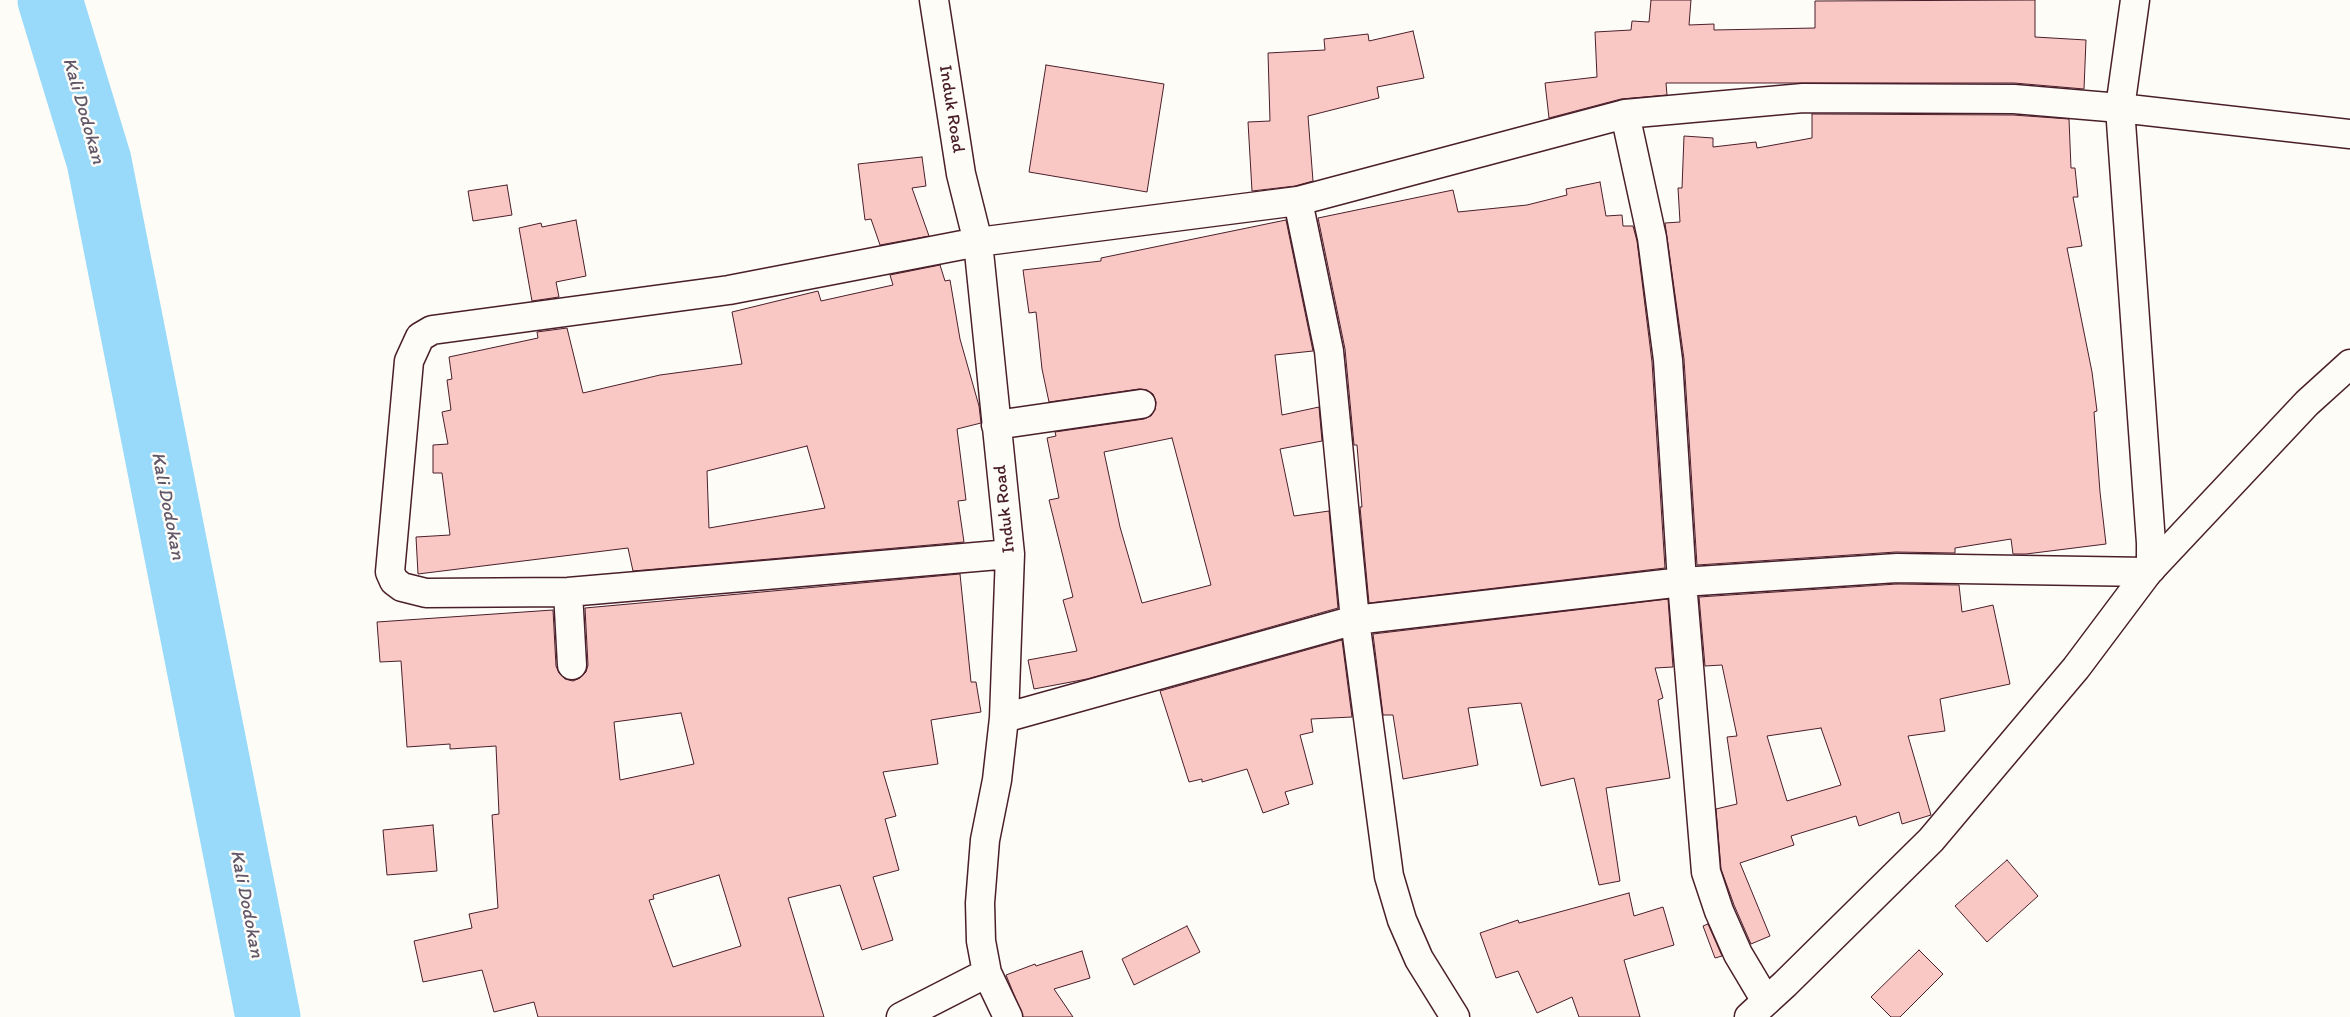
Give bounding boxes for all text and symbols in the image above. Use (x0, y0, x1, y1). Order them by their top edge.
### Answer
water label: Kali Dodokan (57, 55, 109, 167)
street label: Induk Road (933, 64, 969, 154)
water label: Kali Dodokan (145, 450, 189, 562)
street label: Induk Road (990, 464, 1020, 554)
water label: Kali Dodokan (224, 848, 268, 960)

